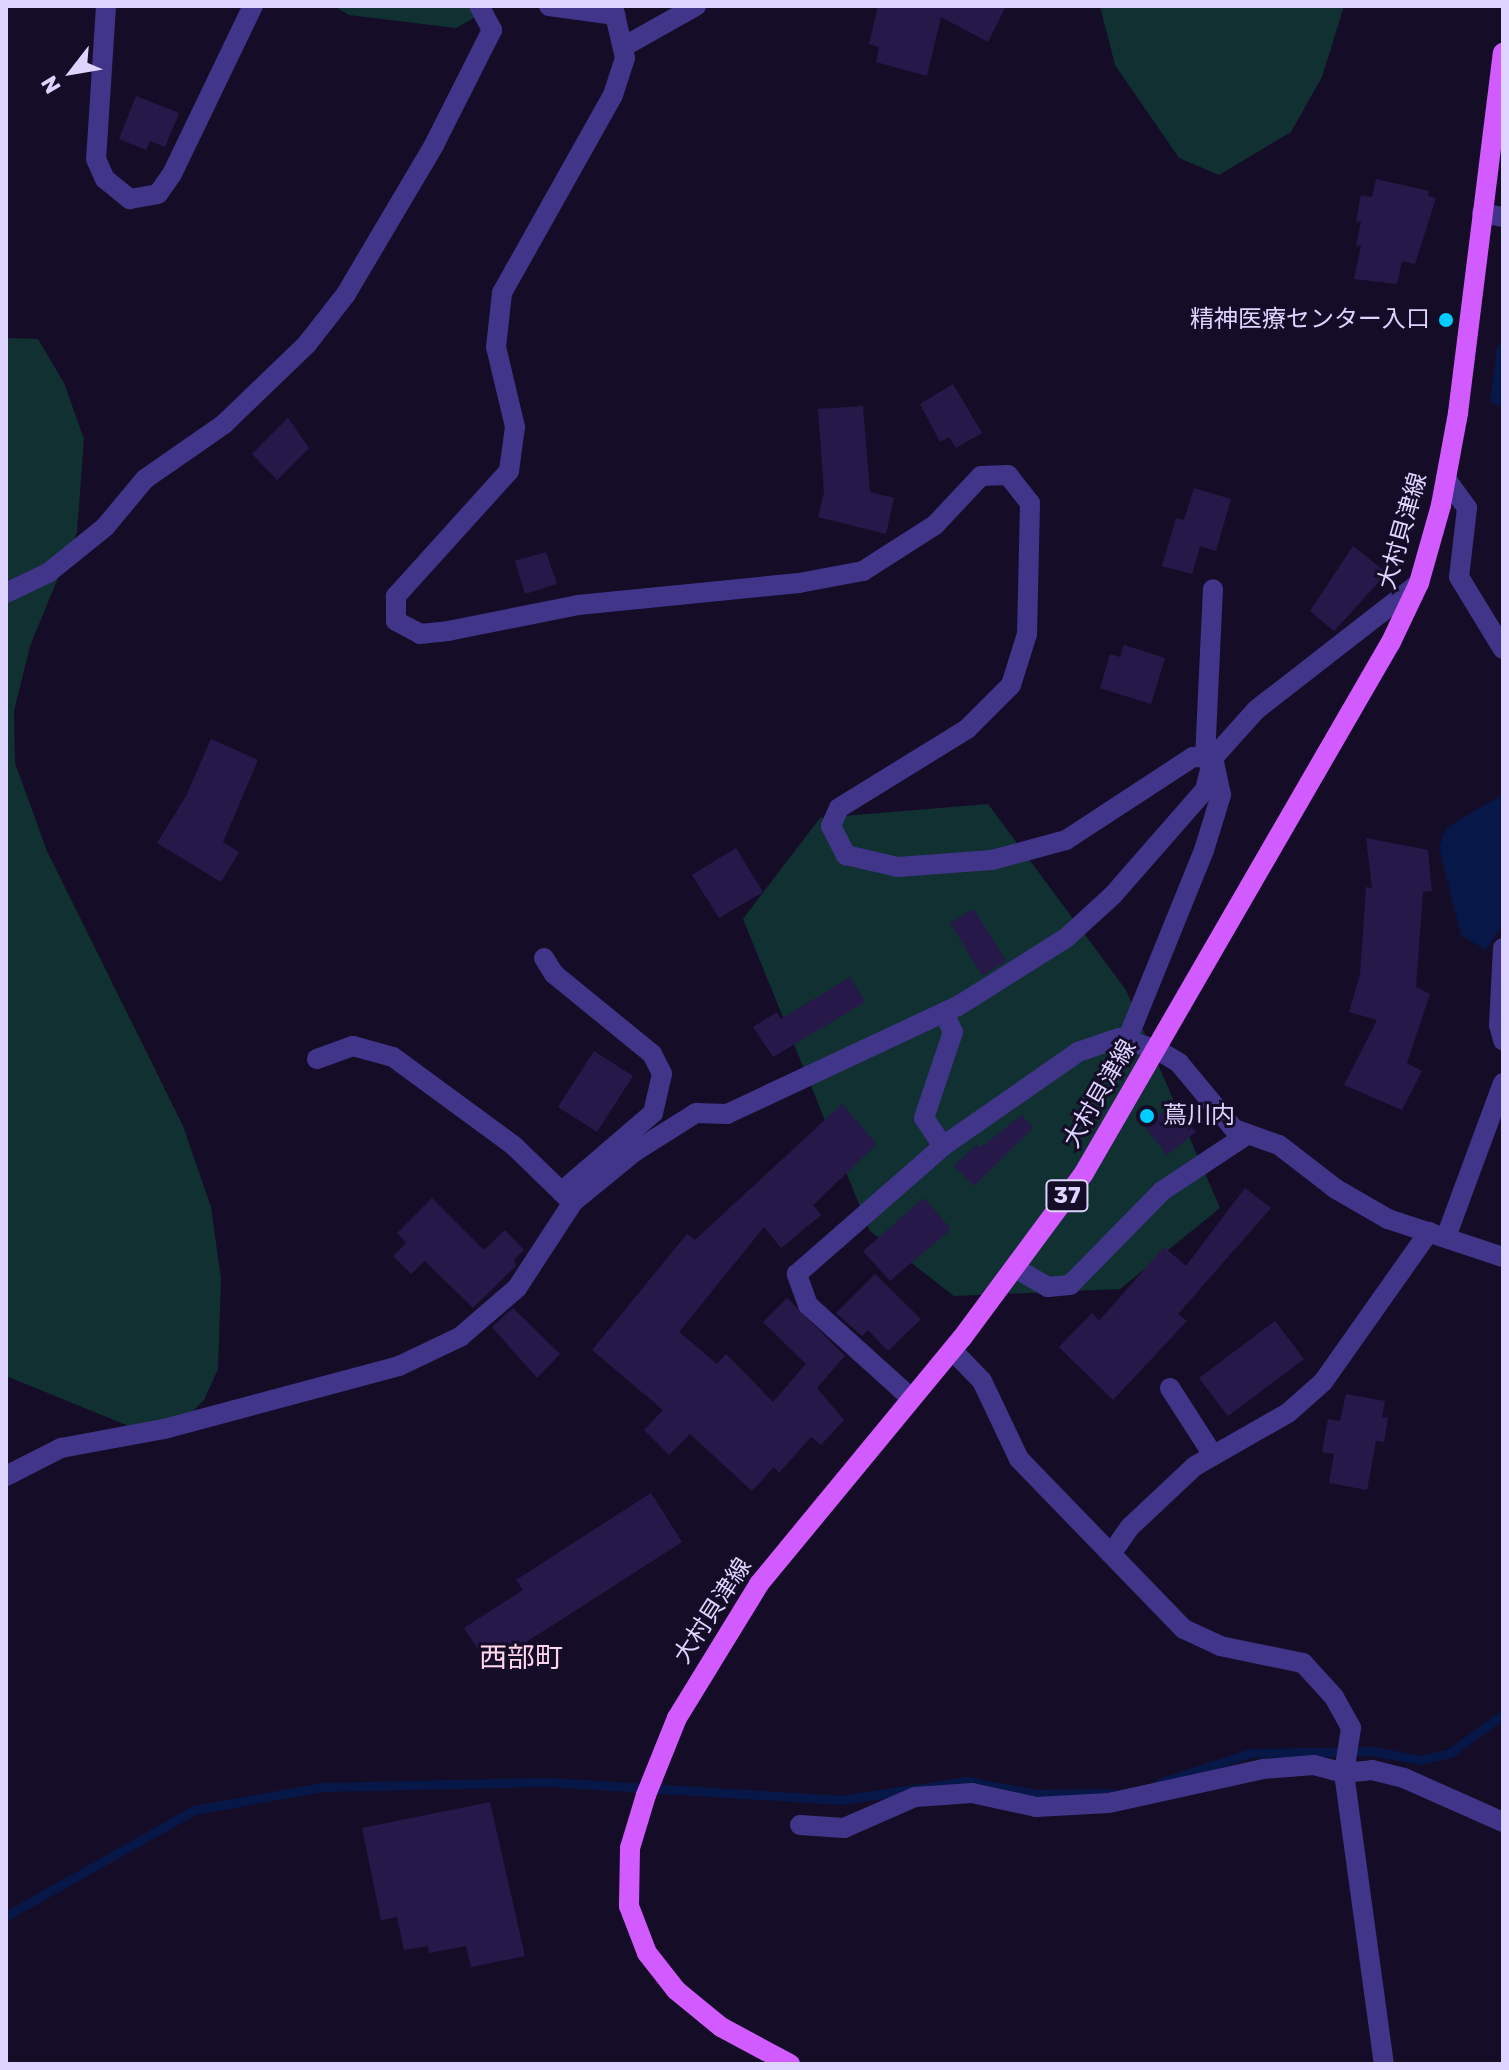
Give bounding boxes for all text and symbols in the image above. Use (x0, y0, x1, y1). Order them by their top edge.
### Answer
north arrow (32, 32, 112, 112)
text: N (35, 71, 67, 98)
place label: 精神医療センター入口 (1190, 306, 1430, 334)
marker: 精神医療センター入口 (1437, 311, 1455, 329)
street label: 大村貝津線 (1373, 469, 1433, 593)
street label: 大村貝津線 (1058, 1035, 1142, 1153)
place label: 蔦川内 (1163, 1102, 1235, 1130)
marker: 蔦川内 (1138, 1107, 1156, 1125)
road number: 37 (1045, 1178, 1089, 1214)
street label: 大村貝津線 (668, 1553, 758, 1669)
district label: 西部町 (479, 1641, 563, 1675)

